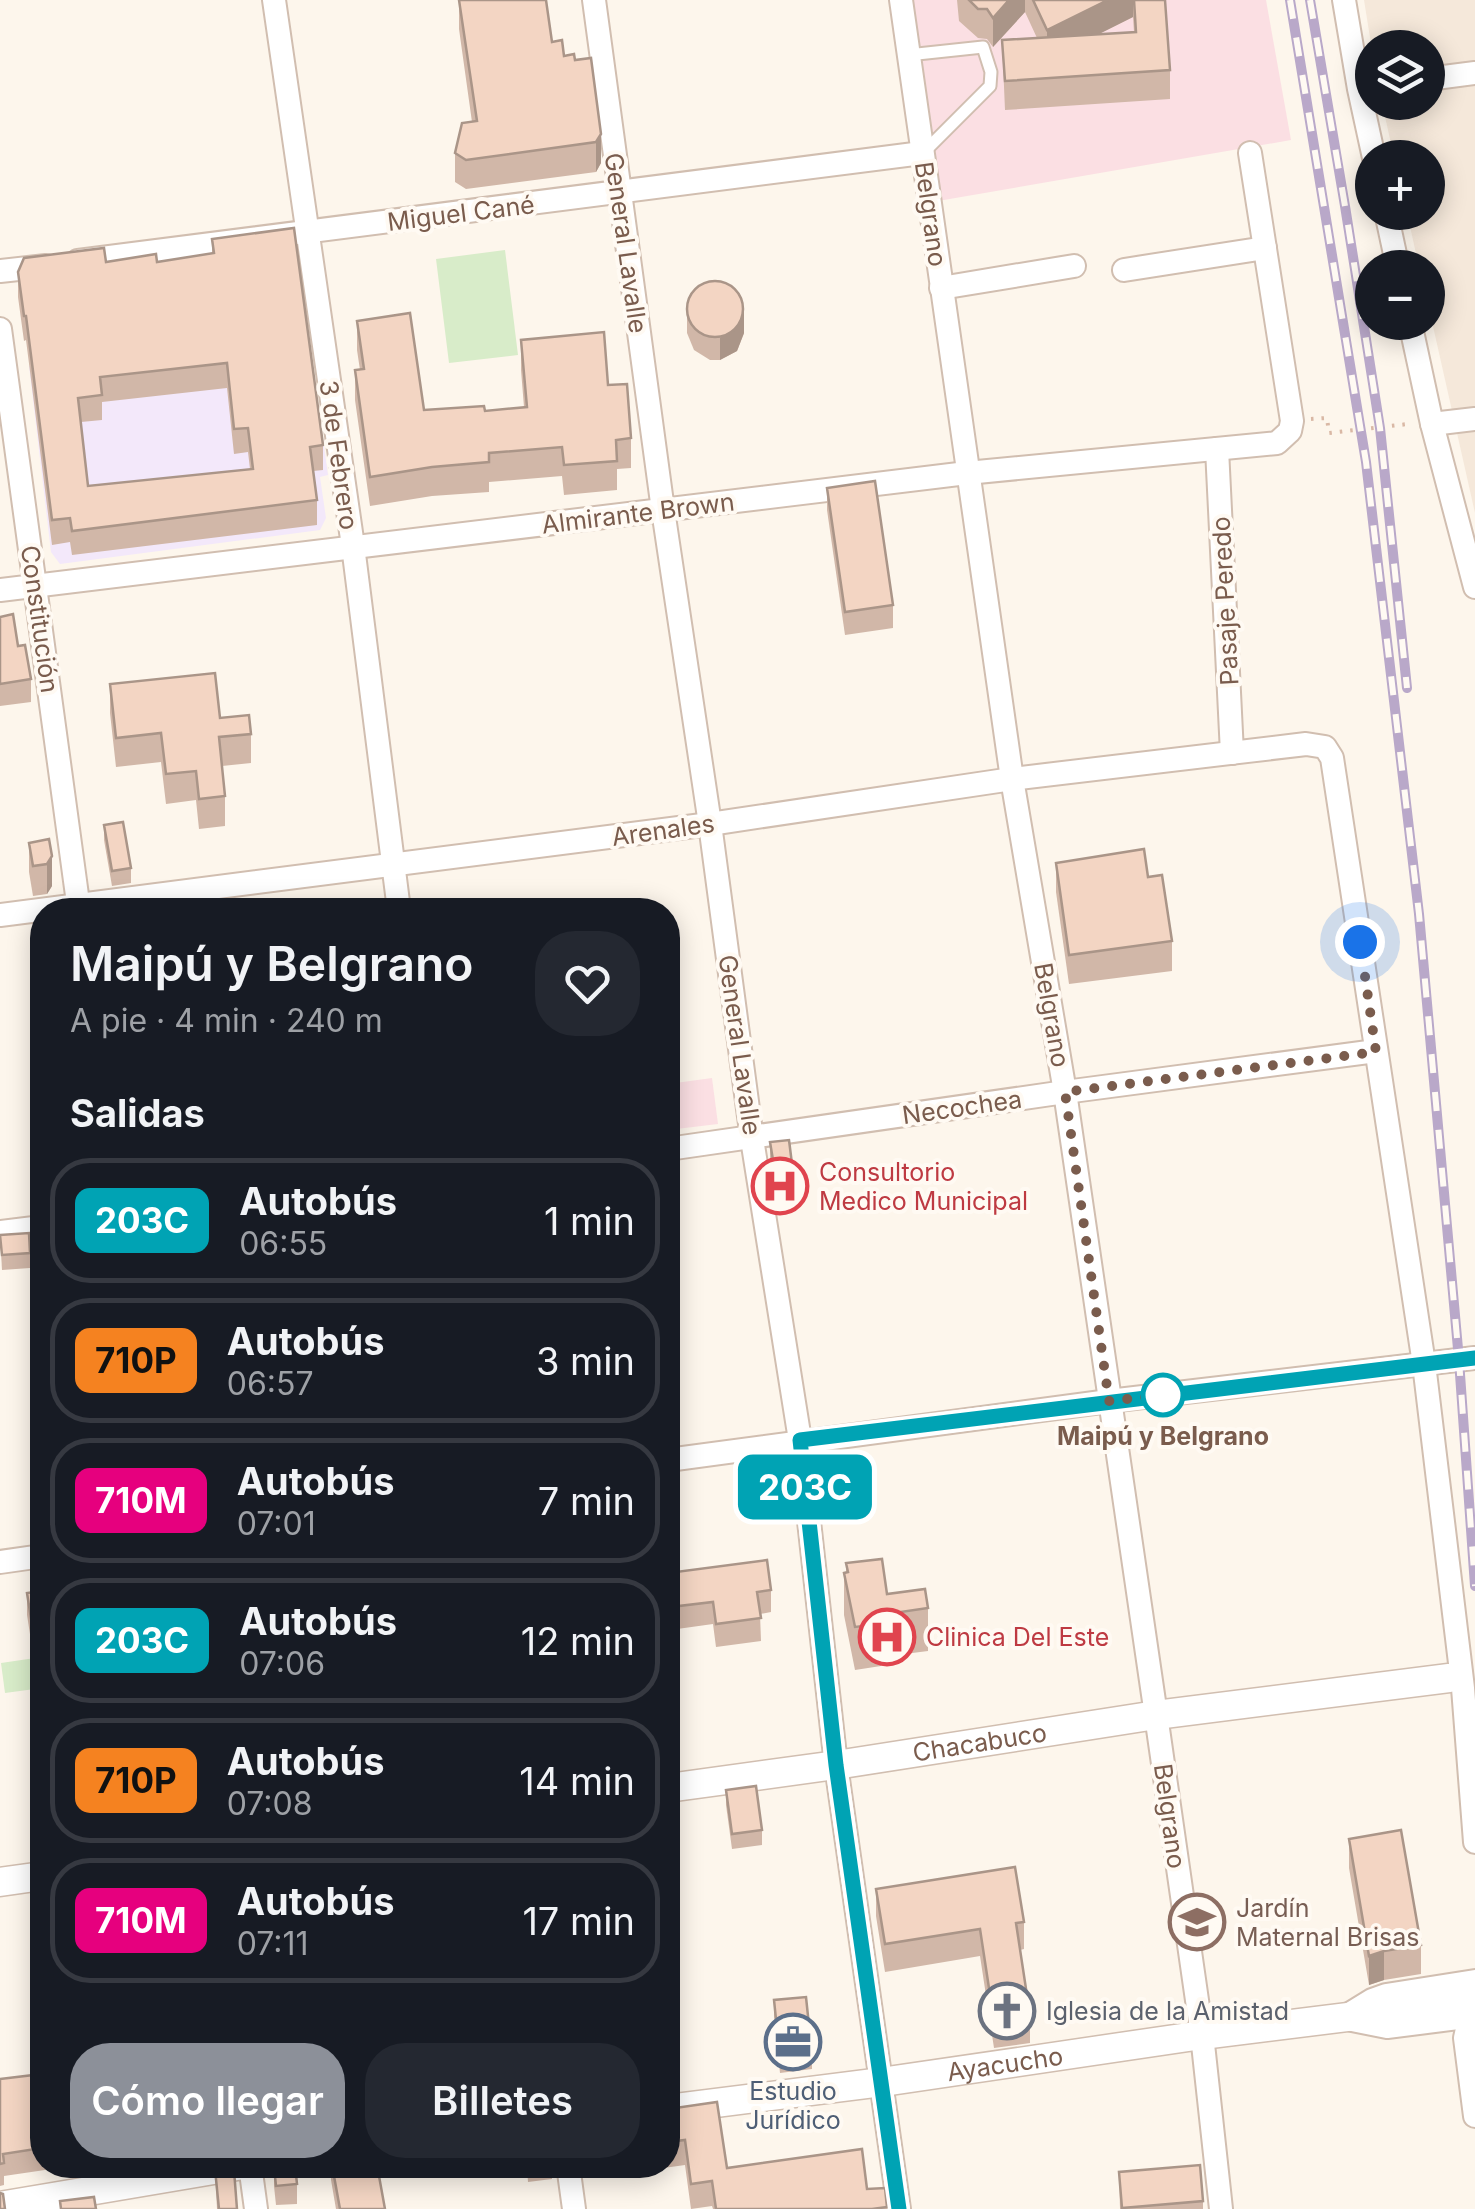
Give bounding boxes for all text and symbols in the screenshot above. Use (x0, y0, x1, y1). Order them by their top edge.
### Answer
map controls (1355, 30, 1445, 340)
button: layers (1355, 30, 1445, 120)
button: + (1355, 140, 1445, 230)
street label: General Lavalle (599, 151, 653, 335)
street label: Belgrano (909, 160, 953, 268)
street label: Miguel Cané (386, 189, 536, 237)
button: − (1355, 250, 1445, 340)
street label: 3 de Febrero (314, 378, 364, 532)
street label: Almirante Brown (540, 486, 736, 540)
street label: Pasaje Peredo (1206, 516, 1244, 686)
street label: Constitución (15, 543, 65, 695)
street label: Arenales (610, 808, 716, 852)
your location (1335, 917, 1385, 967)
button: heart (535, 931, 640, 1036)
text: Maipú y Belgrano (70, 934, 474, 993)
street label: General Lavalle (713, 953, 767, 1137)
street label: Belgrano (1028, 960, 1076, 1070)
text: A pie · 4 min · 240 m (70, 1001, 383, 1040)
street label: Necochea (900, 1084, 1024, 1130)
text: Salidas (70, 1090, 205, 1136)
hospital icon: Consultorio Medico Municipal (750, 1156, 810, 1216)
place label: Consultorio Medico Municipal (819, 1157, 1028, 1216)
text: Autobús (239, 1178, 397, 1224)
text: 1 min (544, 1198, 635, 1244)
text: 203C (95, 1199, 189, 1241)
text: 06:55 (239, 1224, 327, 1263)
text: Autobús (227, 1318, 385, 1364)
text: 3 min (536, 1338, 635, 1384)
text: 710P (95, 1339, 177, 1381)
text: 06:57 (227, 1364, 314, 1403)
marker: Maipú y Belgrano (1142, 1374, 1184, 1416)
place label: Maipú y Belgrano (1057, 1421, 1269, 1451)
line badge: 203C (735, 1454, 875, 1520)
text: Autobús (237, 1458, 394, 1504)
text: 203C (758, 1466, 852, 1508)
text: 7 min (538, 1478, 635, 1524)
text: 710M (95, 1479, 187, 1521)
text: 07:01 (237, 1504, 316, 1543)
text: Autobús (239, 1598, 397, 1644)
hospital icon: Clinica Del Este (857, 1607, 917, 1667)
text: 12 min (521, 1618, 635, 1664)
text: 203C (95, 1619, 189, 1661)
place label: Clinica Del Este (926, 1622, 1109, 1652)
text: 07:06 (239, 1644, 325, 1683)
street label: Chacabuco (911, 1717, 1049, 1768)
text: Autobús (227, 1738, 385, 1784)
text: 14 min (519, 1758, 635, 1804)
text: 710P (95, 1759, 177, 1801)
street label: Belgrano (1148, 1762, 1192, 1870)
text: 07:08 (227, 1784, 313, 1823)
text: Autobús (237, 1878, 394, 1924)
school or university icon: Jardín Maternal Brisas (1167, 1892, 1227, 1952)
place label: Jardín Maternal Brisas (1236, 1893, 1419, 1952)
text: 17 min (522, 1898, 635, 1944)
text: 710M (95, 1899, 187, 1941)
text: 07:11 (237, 1924, 309, 1963)
church icon: Iglesia de la Amistad (977, 1981, 1037, 2041)
place label: Iglesia de la Amistad (1046, 1996, 1289, 2026)
office icon: Estudio Jurídico (763, 2012, 823, 2072)
street label: Ayacucho (945, 2041, 1065, 2087)
button: Cómo llegar (70, 2043, 345, 2158)
button: Billetes (365, 2043, 640, 2158)
place label: Estudio Jurídico (745, 2076, 841, 2135)

